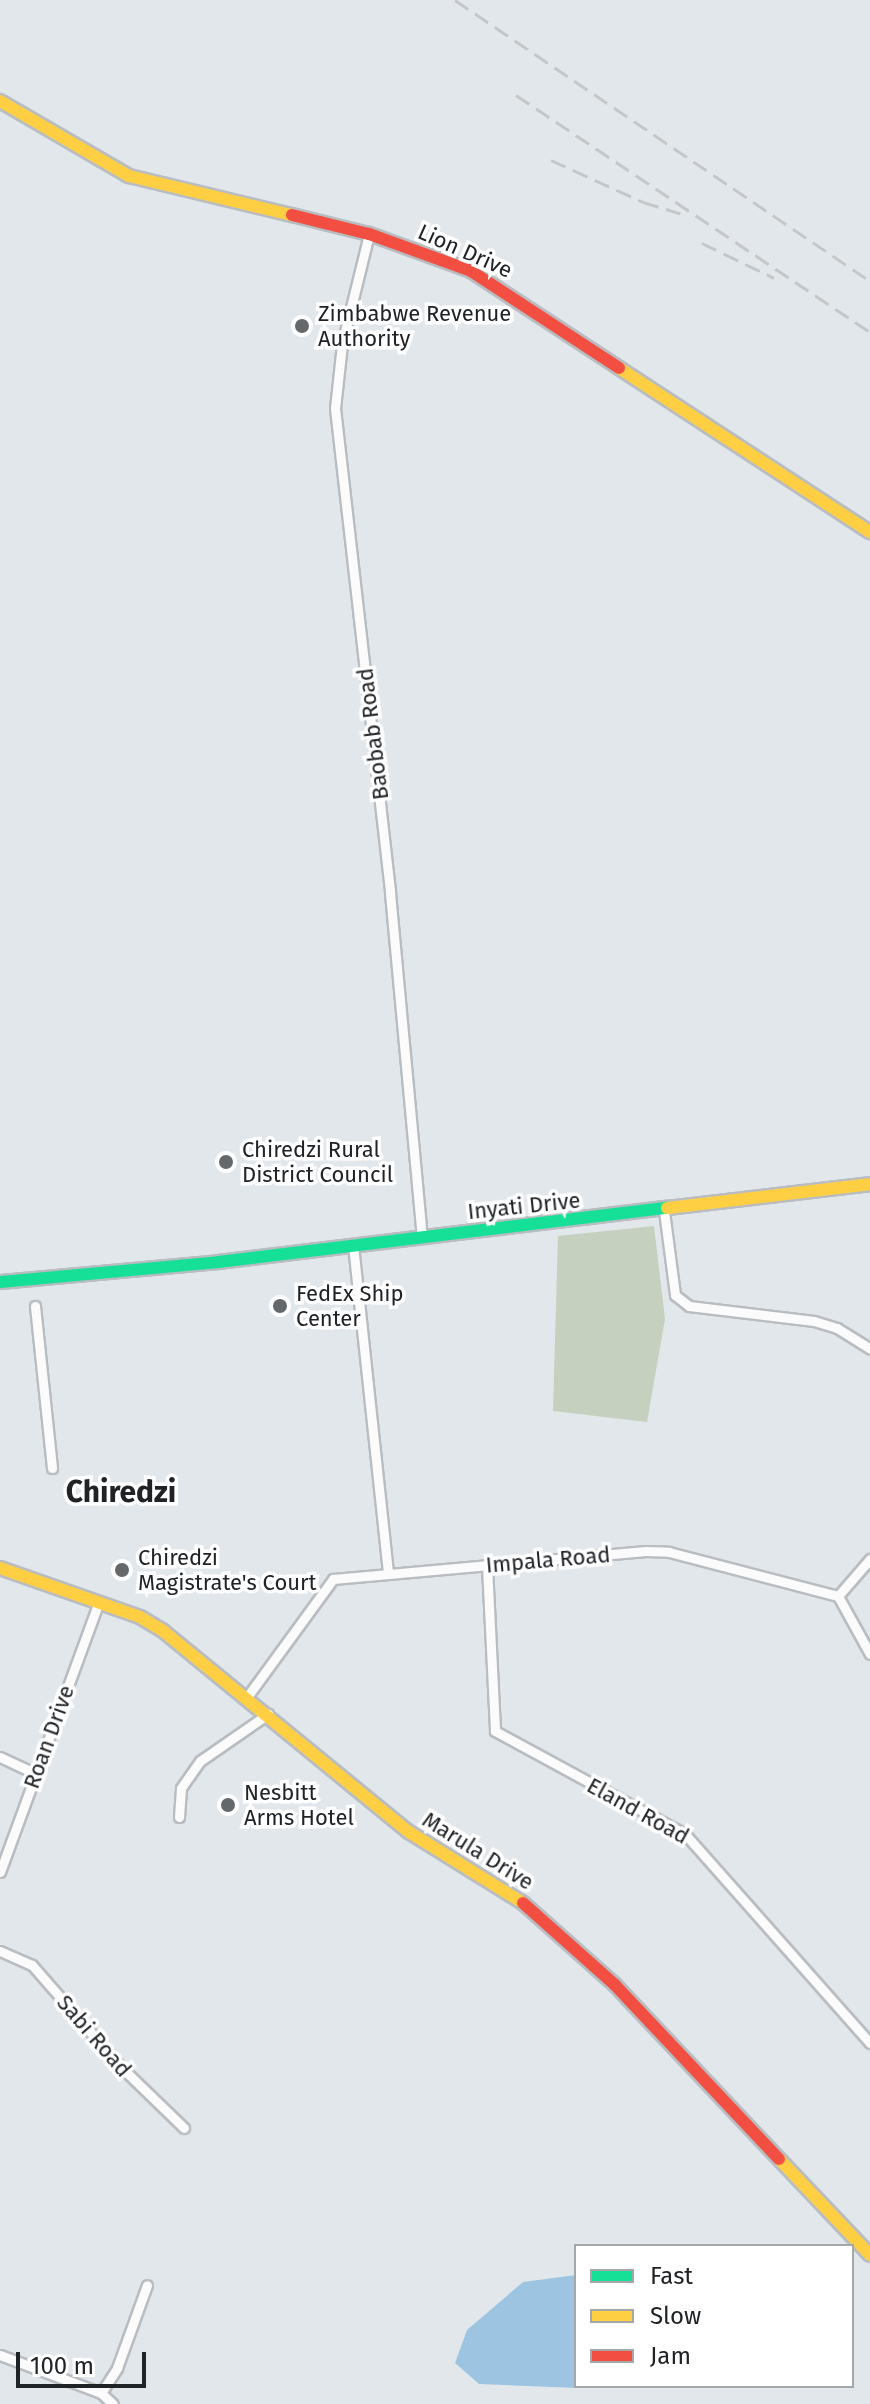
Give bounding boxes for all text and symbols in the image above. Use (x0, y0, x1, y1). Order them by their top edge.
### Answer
street label: Lion Drive (414, 219, 516, 283)
place label: Zimbabwe Revenue Authority (318, 300, 511, 352)
marker: Zimbabwe Revenue Authority (293, 317, 311, 335)
street label: Baobab Road (352, 667, 394, 801)
place label: Chiredzi Rural District Council (242, 1136, 393, 1188)
marker: Chiredzi Rural District Council (217, 1153, 235, 1171)
street label: Inyati Drive (466, 1187, 582, 1225)
place label: FedEx Ship Center (296, 1280, 404, 1332)
marker: FedEx Ship Center (271, 1297, 289, 1315)
district label: Chiredzi (66, 1474, 176, 1510)
street label: Impala Road (485, 1541, 611, 1579)
place label: Chiredzi Magistrate's Court (138, 1544, 316, 1596)
marker: Chiredzi Magistrate's Court (113, 1561, 131, 1579)
street label: Roan Drive (18, 1682, 80, 1792)
street label: Eland Road (582, 1772, 694, 1850)
place label: Nesbitt Arms Hotel (244, 1779, 354, 1830)
marker: Nesbitt Arms Hotel (219, 1796, 237, 1814)
street label: Marula Drive (418, 1806, 538, 1896)
street label: Sabi Road (51, 1990, 137, 2082)
legend (574, 2244, 854, 2388)
text: Fast (650, 2262, 693, 2290)
text: Slow (650, 2302, 701, 2330)
scale bar (20, 2336, 150, 2386)
text: Jam (650, 2342, 691, 2370)
text: 100 m (30, 2352, 94, 2380)

